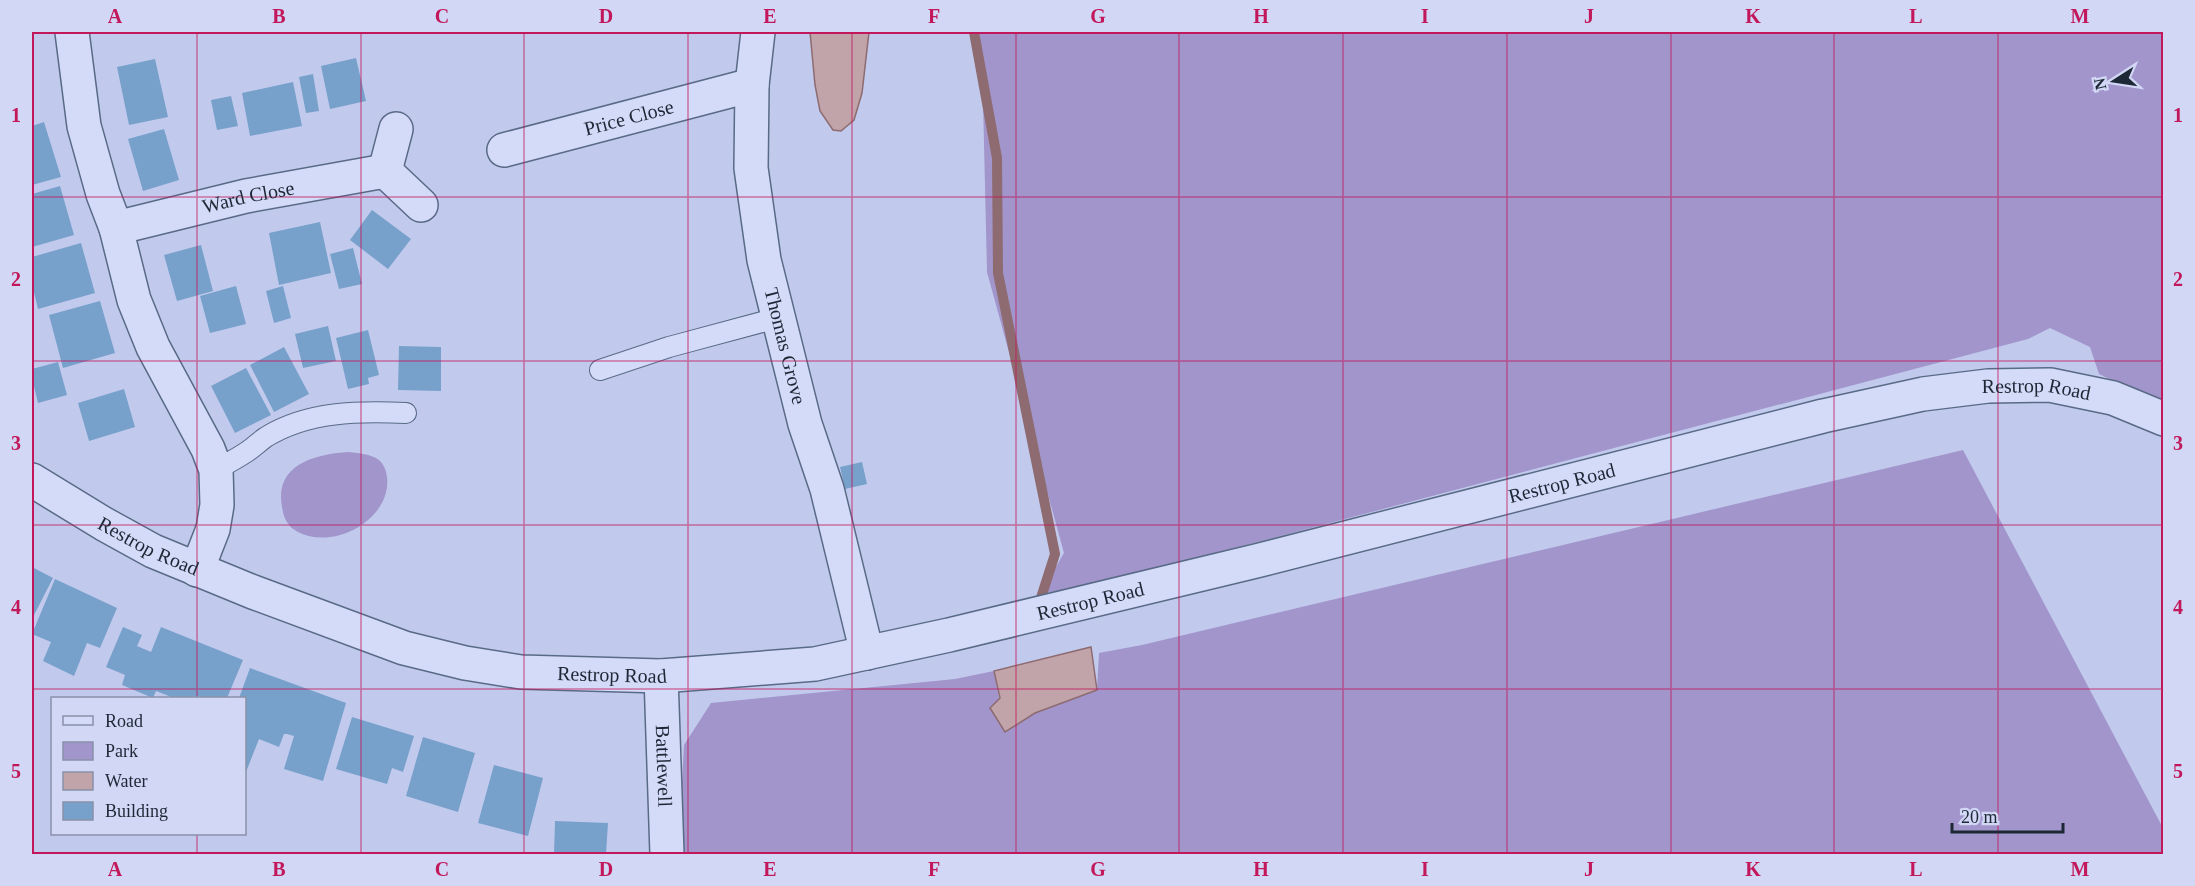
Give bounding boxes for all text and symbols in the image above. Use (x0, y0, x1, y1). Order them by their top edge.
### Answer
text: A (108, 5, 123, 27)
text: B (272, 5, 286, 27)
text: C (435, 5, 449, 27)
text: D (599, 5, 613, 27)
text: E (763, 5, 777, 27)
text: F (928, 5, 940, 27)
text: G (1090, 5, 1106, 27)
text: H (1253, 5, 1269, 27)
text: I (1421, 5, 1429, 27)
text: J (1584, 5, 1594, 27)
text: K (1745, 5, 1761, 27)
text: L (1909, 5, 1923, 27)
text: M (2071, 5, 2090, 27)
north arrow (2084, 51, 2144, 111)
text: N (2090, 76, 2109, 91)
street label: Price Close (582, 95, 676, 140)
text: 1 (11, 104, 21, 126)
text: 1 (2173, 104, 2183, 126)
street label: Ward Close (200, 177, 296, 217)
text: 2 (11, 268, 21, 290)
text: 2 (2173, 268, 2183, 290)
street label: Thomas Grove (760, 285, 811, 407)
street label: Restrop Road (1982, 374, 2093, 404)
text: 3 (11, 432, 21, 454)
text: 3 (2173, 432, 2183, 454)
street label: Restrop Road (1506, 459, 1618, 507)
street label: Restrop Road (94, 512, 202, 580)
street label: Restrop Road (1035, 577, 1146, 624)
text: 4 (11, 596, 21, 618)
text: 4 (2173, 596, 2183, 618)
street label: Restrop Road (557, 662, 668, 687)
legend (51, 697, 246, 835)
text: Road (105, 711, 143, 731)
street label: Battlewell (652, 724, 676, 808)
text: Park (105, 741, 138, 761)
text: 5 (11, 760, 21, 782)
text: 5 (2173, 760, 2183, 782)
text: Water (105, 771, 148, 791)
scale bar (1952, 796, 2063, 834)
text: Building (105, 801, 168, 821)
text: 20 m (1961, 807, 1998, 827)
text: A (108, 858, 123, 880)
text: B (272, 858, 286, 880)
text: C (435, 858, 449, 880)
text: D (599, 858, 613, 880)
text: E (763, 858, 777, 880)
text: F (928, 858, 940, 880)
text: G (1090, 858, 1106, 880)
text: H (1253, 858, 1269, 880)
text: I (1421, 858, 1429, 880)
text: J (1584, 858, 1594, 880)
text: K (1745, 858, 1761, 880)
text: L (1909, 858, 1923, 880)
text: M (2071, 858, 2090, 880)

